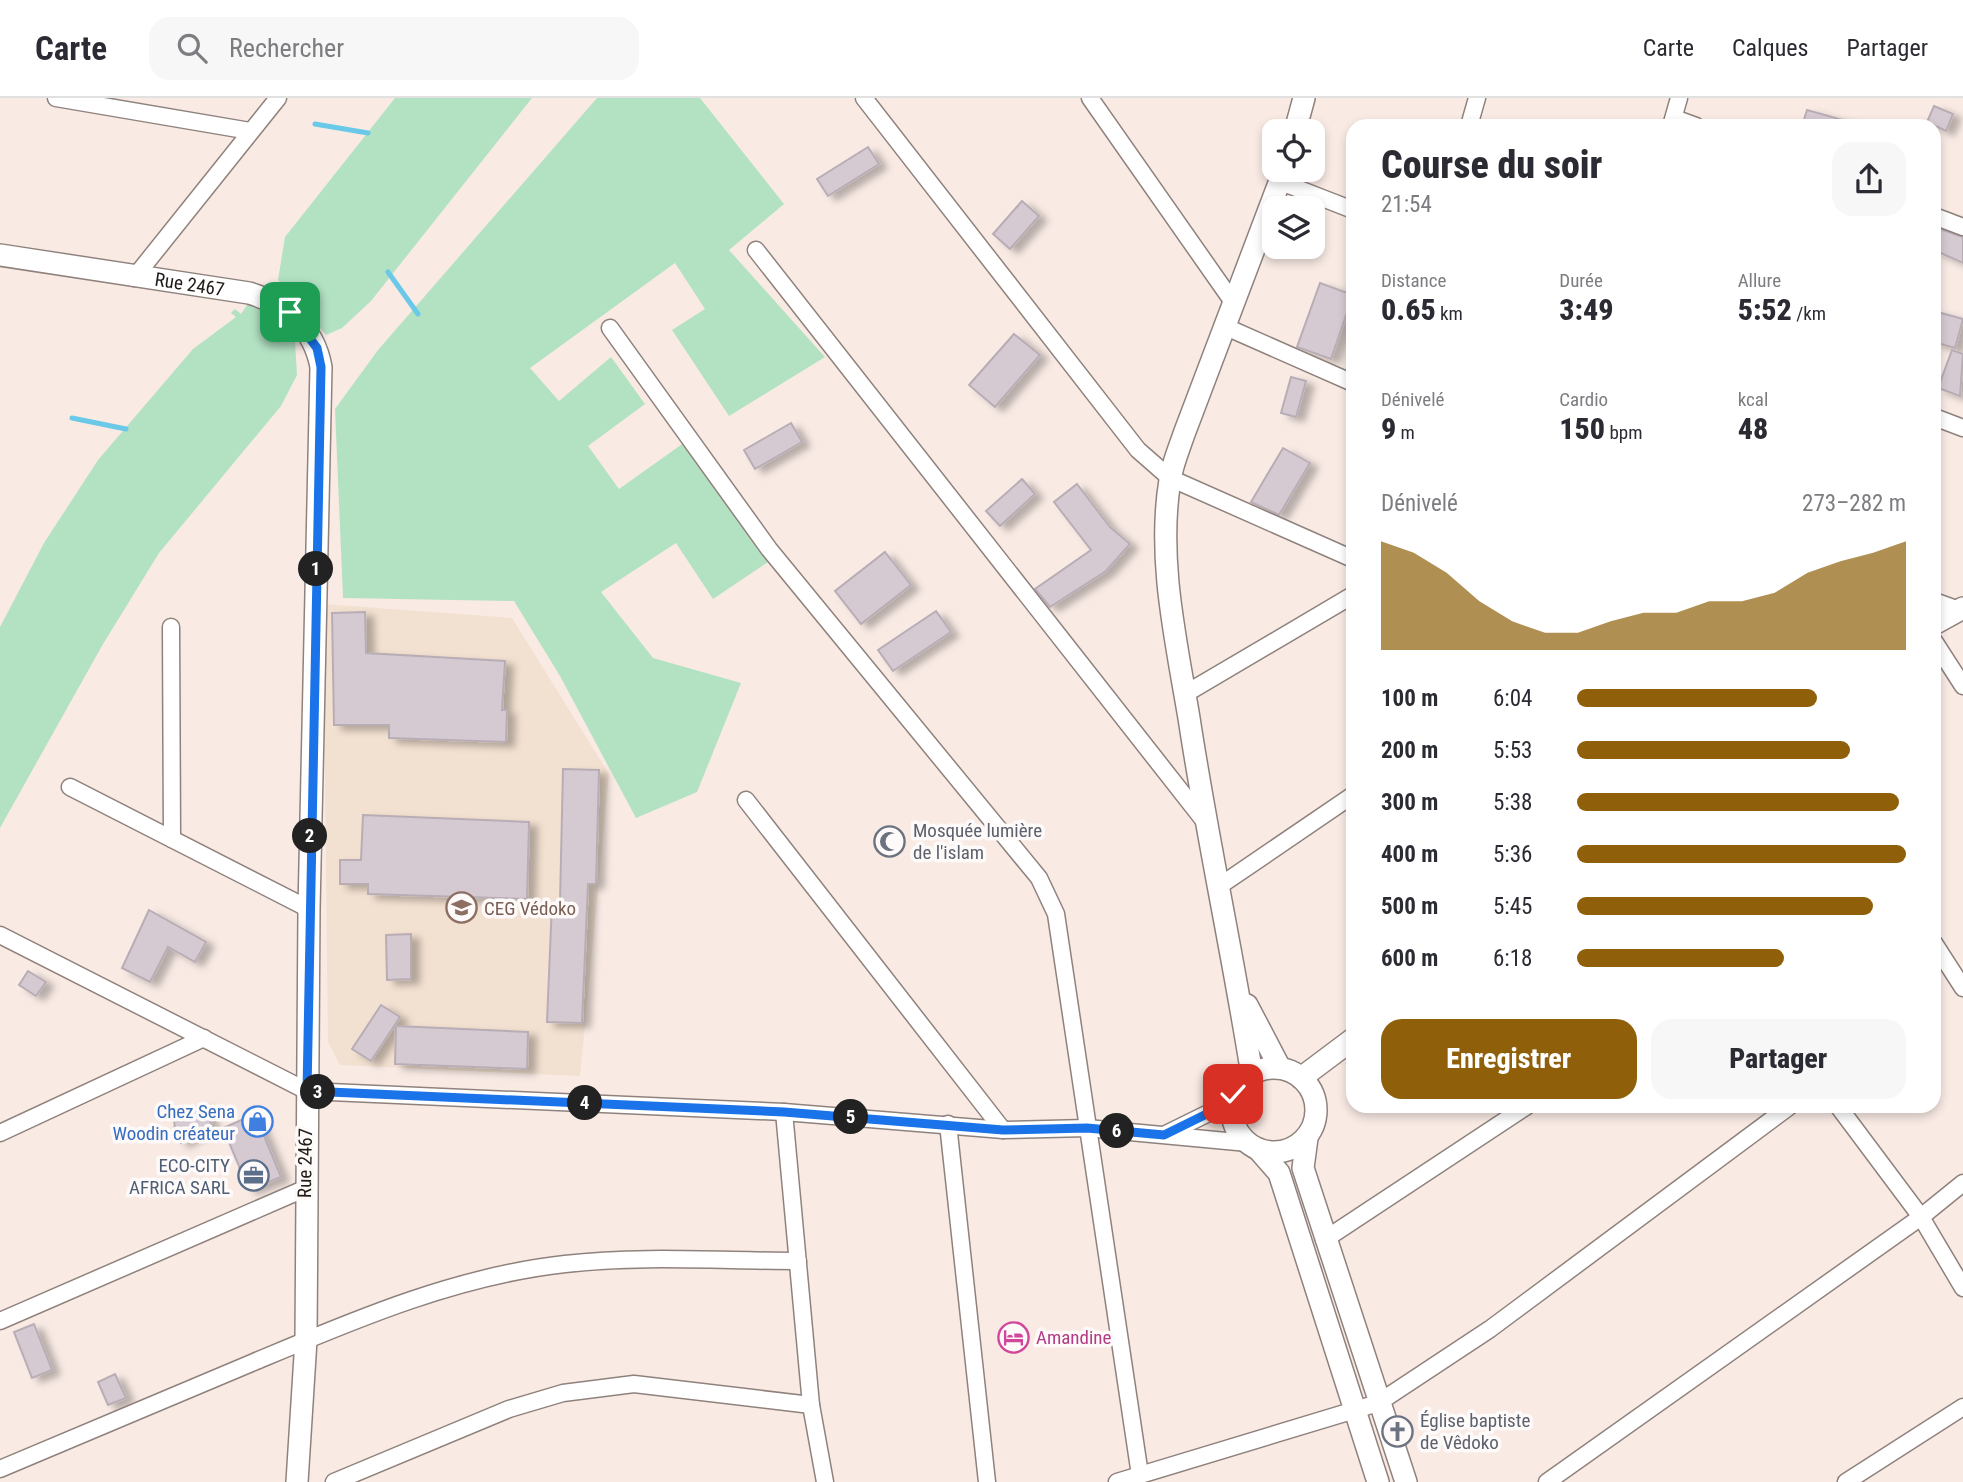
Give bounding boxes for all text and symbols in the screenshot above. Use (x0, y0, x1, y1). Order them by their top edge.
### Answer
search box (149, 17, 639, 80)
text: Carte (35, 29, 107, 68)
icon: search (173, 29, 211, 67)
text: Rechercher (229, 33, 344, 63)
text: Carte (1643, 34, 1694, 62)
text: Calques (1732, 34, 1808, 62)
text: Partager (1846, 34, 1928, 62)
map controls (1262, 119, 1325, 259)
button: locate (1262, 119, 1325, 182)
button: share (1832, 142, 1906, 216)
text: Course du soir (1381, 143, 1602, 187)
text: 21:54 (1381, 191, 1432, 218)
button: layers (1262, 196, 1325, 259)
street label: Rue 2467 (153, 267, 226, 301)
text: Distance (1381, 269, 1446, 292)
text: Durée (1559, 269, 1603, 292)
text: Allure (1738, 269, 1781, 292)
pin (260, 282, 320, 342)
text: 0.65 (1381, 292, 1436, 327)
text: 3:49 (1559, 292, 1614, 327)
text: 5:52 (1738, 292, 1792, 327)
icon: arrive (271, 293, 309, 331)
text: km (1436, 302, 1463, 325)
text: /km (1792, 302, 1826, 325)
text: Dénivelé (1381, 388, 1445, 411)
text: Cardio (1559, 388, 1608, 411)
text: kcal (1738, 388, 1768, 411)
text: 9 (1381, 411, 1396, 446)
text: 150 (1559, 411, 1605, 446)
text: 48 (1738, 411, 1768, 446)
text: m (1396, 421, 1415, 444)
text: bpm (1605, 421, 1642, 444)
text: Dénivelé (1381, 490, 1458, 517)
text: 273–282 m (1802, 490, 1906, 517)
pin: 1 (298, 552, 334, 587)
text: 1 (311, 557, 320, 580)
text: 100 m (1381, 685, 1438, 712)
text: 6:04 (1493, 685, 1532, 712)
text: 200 m (1381, 737, 1438, 764)
text: 5:53 (1493, 737, 1532, 764)
text: 300 m (1381, 789, 1438, 816)
text: 5:38 (1493, 789, 1532, 816)
pin: 2 (292, 818, 328, 854)
place label: Mosquée lumière de l'islam (913, 819, 1042, 864)
text: 2 (305, 824, 314, 847)
mosque icon: Mosquée lumière de l'islam (873, 824, 907, 858)
text: 400 m (1381, 841, 1438, 868)
text: 5:36 (1493, 841, 1532, 868)
school or university icon: CEG Védoko (444, 891, 478, 925)
text: 500 m (1381, 893, 1438, 920)
text: 5:45 (1493, 893, 1532, 920)
place label: CEG Védoko (484, 897, 576, 920)
text: 600 m (1381, 945, 1438, 972)
text: 6:18 (1493, 945, 1532, 972)
button: Enregistrer (1381, 1019, 1637, 1099)
button: Partager (1651, 1019, 1906, 1099)
pin (1203, 1064, 1263, 1124)
pin: 3 (300, 1074, 336, 1110)
icon: check (1214, 1075, 1252, 1113)
text: 3 (313, 1080, 322, 1103)
pin: 4 (568, 1086, 602, 1121)
text: 4 (580, 1091, 589, 1114)
place label: Chez Sena Woodin créateur (112, 1100, 235, 1145)
pin: 5 (834, 1100, 868, 1134)
shop icon: Chez Sena Woodin créateur (241, 1105, 275, 1139)
text: 5 (846, 1105, 855, 1128)
pin: 6 (1100, 1114, 1134, 1148)
text: 6 (1112, 1119, 1121, 1142)
street label: Rue 2467 (293, 1128, 317, 1198)
place label: ECO-CITY AFRICA SARL (129, 1154, 230, 1199)
office icon: ECO-CITY AFRICA SARL (236, 1159, 270, 1193)
hotel icon: Amandine (996, 1320, 1030, 1354)
place label: Amandine (1036, 1326, 1112, 1349)
place label: Église baptiste de Vêdoko (1420, 1409, 1530, 1454)
church icon: Église baptiste de Vêdoko (1380, 1414, 1414, 1448)

